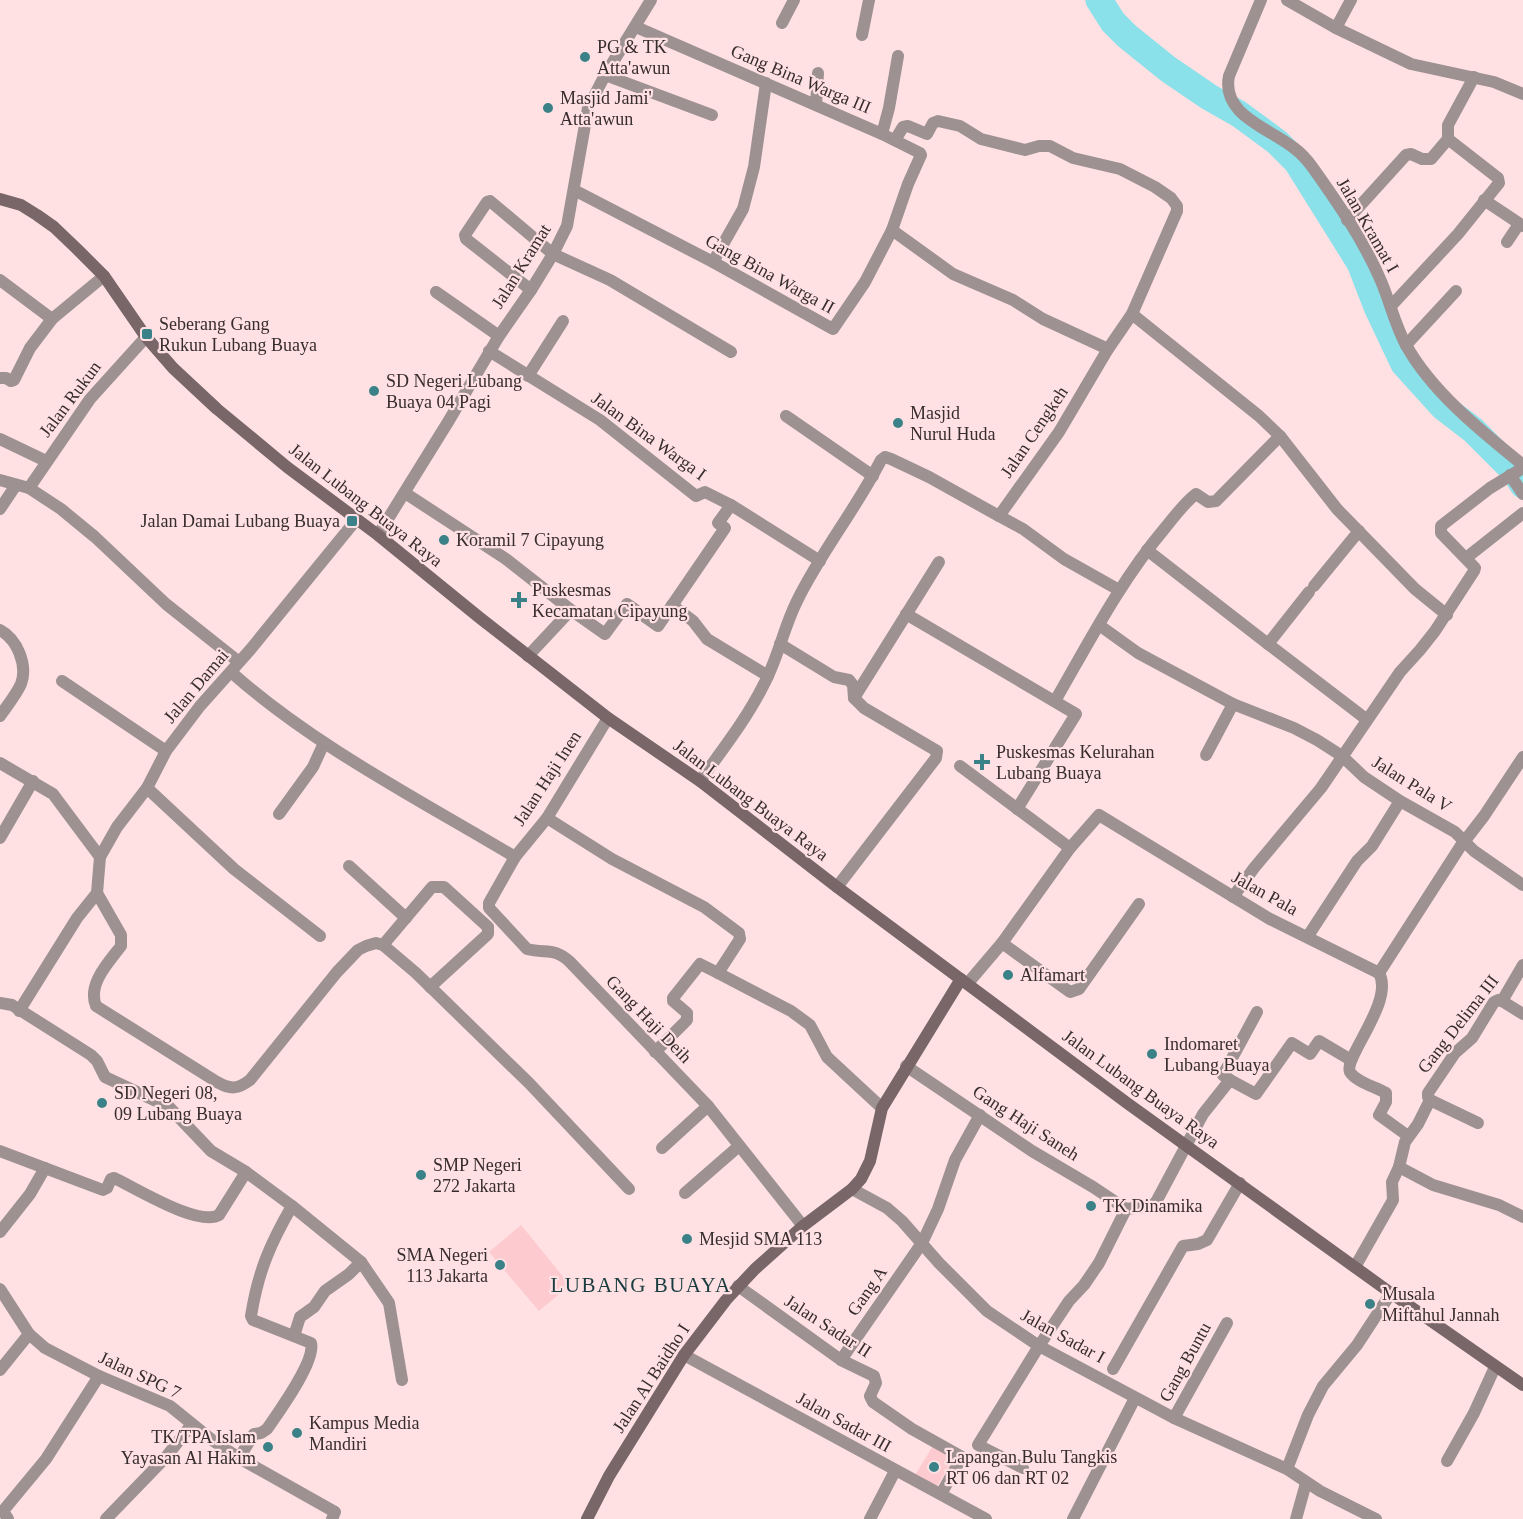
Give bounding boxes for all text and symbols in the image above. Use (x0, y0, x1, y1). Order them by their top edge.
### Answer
place label: PG & TK Atta'awun (597, 37, 670, 78)
street label: Gang Bina Warga III (728, 40, 874, 118)
marker: PG & TK Atta'awun (578, 50, 592, 64)
place label: Masjid Jami' Atta'awun (560, 88, 652, 129)
marker: Masjid Jami' Atta'awun (541, 101, 555, 115)
street label: Jalan Kramat I (1333, 174, 1403, 276)
street label: Jalan Kramat (487, 220, 555, 312)
street label: Gang Bina Warga II (702, 230, 838, 318)
place label: Seberang Gang Rukun Lubang Buaya (159, 314, 317, 355)
marker: Seberang Gang Rukun Lubang Buaya (140, 327, 154, 341)
street label: Jalan Rukun (35, 357, 105, 441)
place label: SD Negeri Lubang Buaya 04 Pagi (386, 371, 522, 412)
street label: Jalan Cengkeh (996, 383, 1072, 481)
marker: SD Negeri Lubang Buaya 04 Pagi (367, 384, 381, 398)
street label: Jalan Bina Warga I (588, 388, 710, 484)
place label: Masjid Nurul Huda (910, 403, 995, 444)
marker: Masjid Nurul Huda (891, 416, 905, 430)
street label: Jalan Lubang Buaya Raya (286, 439, 446, 571)
place label: Jalan Damai Lubang Buaya (141, 511, 340, 531)
marker: Jalan Damai Lubang Buaya (345, 514, 359, 528)
place label: Koramil 7 Cipayung (456, 530, 604, 550)
marker: Koramil 7 Cipayung (437, 533, 451, 547)
place label: Puskesmas Kecamatan Cipayung (532, 580, 687, 621)
marker: Puskesmas Kecamatan Cipayung (510, 591, 528, 609)
street label: Jalan Damai (160, 645, 232, 727)
street label: Jalan Haji Inen (509, 727, 585, 829)
street label: Jalan Lubang Buaya Raya (670, 735, 832, 865)
place label: Puskesmas Kelurahan Lubang Buaya (996, 742, 1154, 783)
street label: Jalan Pala V (1369, 752, 1455, 816)
marker: Puskesmas Kelurahan Lubang Buaya (973, 753, 991, 771)
street label: Jalan Pala (1228, 867, 1302, 919)
place label: Alfamart (1020, 965, 1085, 985)
marker: Alfamart (1001, 968, 1015, 982)
street label: Gang Haji Deih (602, 971, 696, 1067)
street label: Gang Delima III (1414, 971, 1502, 1077)
street label: Jalan Lubang Buaya Raya (1059, 1026, 1223, 1152)
place label: Indomaret Lubang Buaya (1164, 1034, 1269, 1075)
marker: Indomaret Lubang Buaya (1145, 1047, 1159, 1061)
street label: Gang Haji Saneh (969, 1081, 1083, 1165)
place label: SD Negeri 08, 09 Lubang Buaya (114, 1083, 242, 1124)
marker: SD Negeri 08, 09 Lubang Buaya (95, 1096, 109, 1110)
place label: SMP Negeri 272 Jakarta (433, 1155, 522, 1196)
marker: SMP Negeri 272 Jakarta (414, 1168, 428, 1182)
place label: TK Dinamika (1103, 1196, 1202, 1216)
marker: TK Dinamika (1084, 1199, 1098, 1213)
place label: Mesjid SMA 113 (699, 1229, 822, 1249)
marker: Mesjid SMA 113 (680, 1232, 694, 1246)
place label: SMA Negeri 113 Jakarta (397, 1245, 488, 1286)
marker: SMA Negeri 113 Jakarta (493, 1258, 507, 1272)
street label: Gang A (843, 1263, 891, 1319)
district label: LUBANG BUAYA (550, 1273, 732, 1297)
place label: Musala Miftahul Jannah (1382, 1284, 1499, 1325)
street label: Jalan Sadar II (781, 1291, 875, 1361)
marker: Musala Miftahul Jannah (1363, 1297, 1377, 1311)
street label: Jalan Sadar I (1017, 1305, 1109, 1367)
street label: Gang Buntu (1155, 1319, 1215, 1405)
street label: Jalan Al Baidho I (608, 1320, 694, 1436)
street label: Jalan SPG 7 (96, 1347, 184, 1403)
street label: Jalan Sadar III (793, 1388, 895, 1456)
place label: Kampus Media Mandiri (309, 1413, 419, 1454)
marker: Kampus Media Mandiri (290, 1426, 304, 1440)
place label: TK/TPA Islam Yayasan Al Hakim (121, 1427, 256, 1468)
marker: TK/TPA Islam Yayasan Al Hakim (261, 1440, 275, 1454)
place label: Lapangan Bulu Tangkis RT 06 dan RT 02 (946, 1447, 1117, 1488)
marker: Lapangan Bulu Tangkis RT 06 dan RT 02 (927, 1460, 941, 1474)

